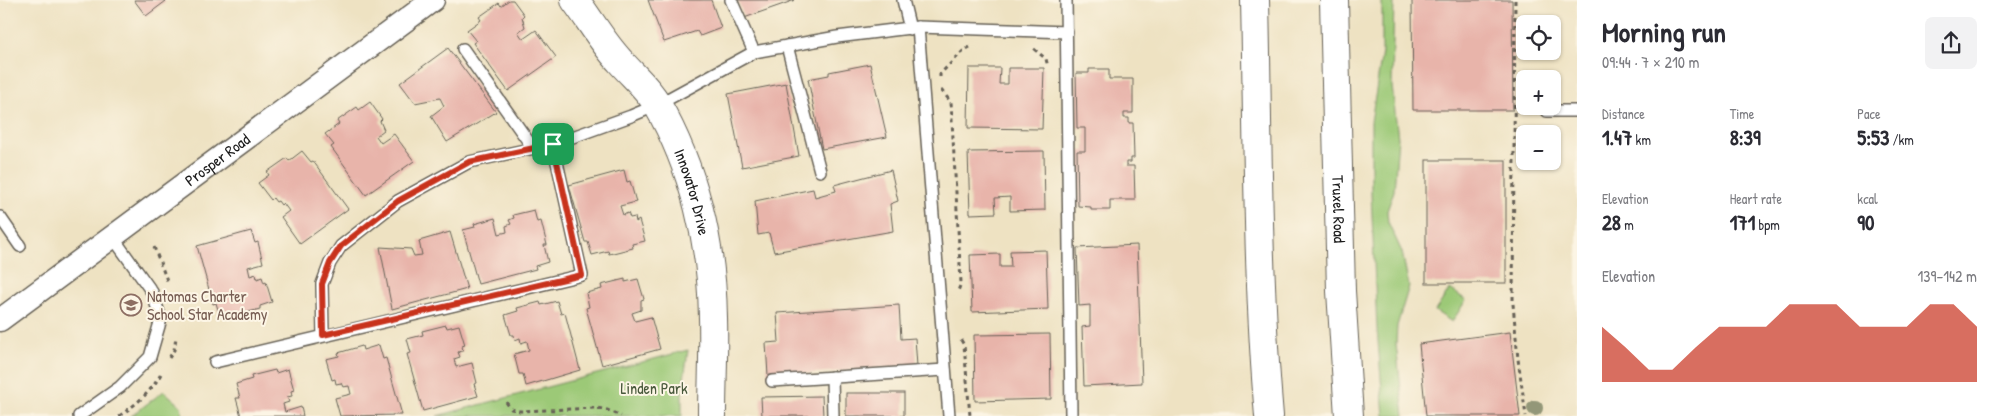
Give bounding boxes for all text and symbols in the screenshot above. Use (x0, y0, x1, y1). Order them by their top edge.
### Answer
text: Morning run (1602, 13, 1726, 51)
map controls (1516, 15, 1561, 170)
button: locate (1516, 15, 1561, 60)
button: share (1925, 17, 1977, 69)
text: 09:44 · 7 × 210 m (1602, 51, 1699, 73)
button: + (1516, 70, 1561, 115)
text: Distance (1602, 104, 1645, 123)
text: Time (1730, 104, 1754, 123)
text: Pace (1857, 104, 1881, 123)
pin (532, 123, 574, 165)
text: 1.47 (1602, 123, 1632, 152)
text: 8:39 (1730, 123, 1761, 152)
text: 5:53 (1857, 123, 1889, 152)
button: − (1516, 125, 1561, 170)
street label: Prosper Road (180, 128, 254, 191)
icon: arrive (539, 130, 567, 158)
text: km (1632, 130, 1651, 149)
text: /km (1889, 130, 1914, 149)
street label: Innovator Drive (669, 145, 716, 238)
street label: Truxel Road (1327, 175, 1351, 243)
text: Elevation (1602, 189, 1649, 208)
text: Heart rate (1730, 189, 1782, 208)
text: kcal (1857, 189, 1878, 208)
text: 28 (1602, 208, 1621, 237)
text: 171 (1730, 208, 1755, 237)
text: 90 (1857, 208, 1874, 237)
text: m (1621, 215, 1634, 234)
text: bpm (1755, 215, 1780, 234)
text: Elevation (1602, 265, 1655, 287)
text: 139–142 m (1918, 265, 1977, 287)
place label: Natomas Charter School Star Academy (147, 285, 268, 325)
school or university icon: Natomas Charter School Star Academy (119, 293, 143, 317)
park label: Linden Park (620, 377, 688, 399)

